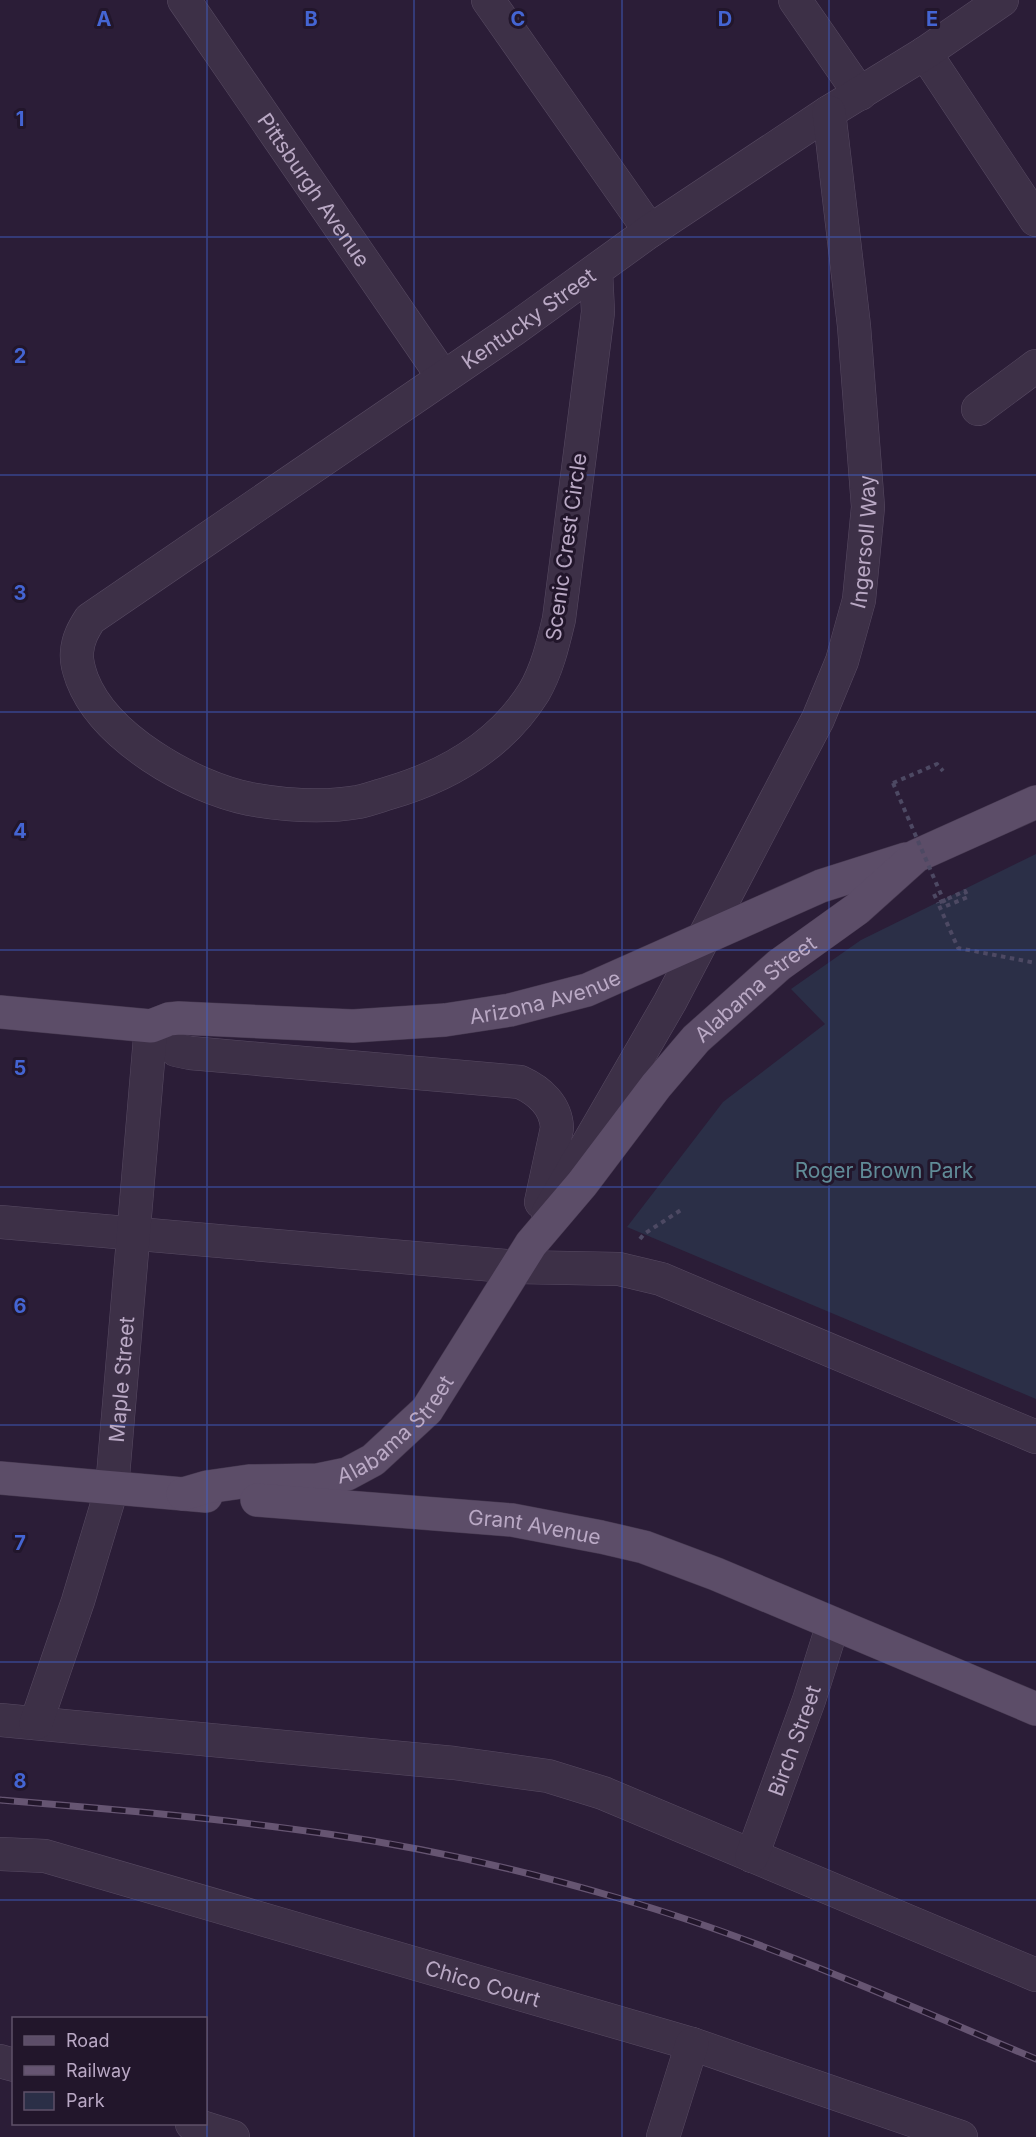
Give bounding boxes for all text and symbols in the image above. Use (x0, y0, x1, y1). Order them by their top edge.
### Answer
text: A (97, 7, 112, 31)
text: B (304, 7, 318, 31)
text: C (511, 7, 525, 31)
text: D (718, 7, 732, 31)
text: E (926, 7, 938, 31)
text: 1 (16, 107, 24, 131)
street label: Pittsburgh Avenue (253, 108, 376, 271)
street label: Kentucky Street (457, 262, 600, 374)
text: 2 (14, 344, 26, 368)
street label: Scenic Crest Circle (540, 451, 592, 643)
street label: Ingersoll Way (845, 474, 881, 611)
text: 3 (14, 581, 26, 605)
text: 4 (13, 819, 27, 843)
street label: Alabama Street (689, 930, 821, 1047)
street label: Arizona Avenue (468, 964, 624, 1029)
text: 5 (14, 1056, 26, 1080)
park label: Roger Brown Park (795, 1158, 974, 1183)
text: 6 (14, 1294, 27, 1318)
street label: Maple Street (103, 1315, 139, 1443)
street label: Alabama Street (335, 1370, 458, 1488)
street label: Grant Avenue (467, 1504, 603, 1549)
text: 7 (14, 1531, 26, 1555)
street label: Birch Street (763, 1682, 825, 1799)
text: 8 (13, 1769, 27, 1793)
street label: Chico Court (422, 1955, 544, 2012)
legend (12, 2017, 207, 2125)
text: Road (66, 2030, 109, 2051)
text: Railway (66, 2060, 131, 2081)
text: Park (66, 2090, 105, 2111)

